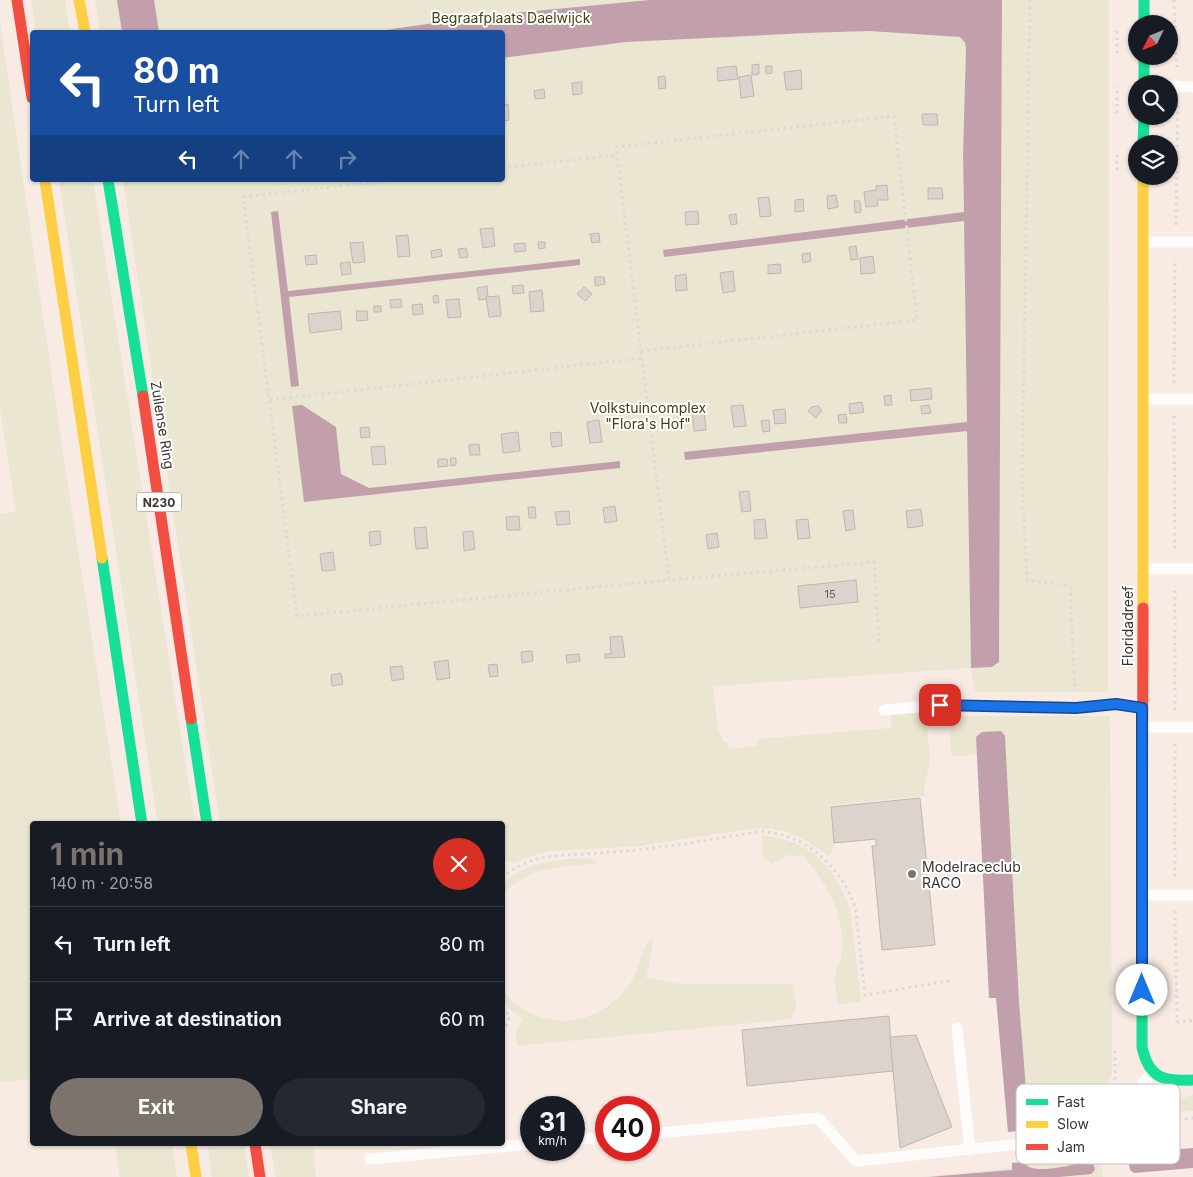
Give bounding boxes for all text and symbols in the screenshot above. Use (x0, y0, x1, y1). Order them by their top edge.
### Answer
park label: Begraafplaats Daelwijck (432, 9, 591, 26)
north arrow (1128, 15, 1178, 65)
map controls (1128, 15, 1178, 185)
text: 80 m (133, 49, 220, 91)
icon: left (50, 50, 115, 115)
button: search (1128, 75, 1178, 125)
text: Turn left (133, 91, 219, 117)
button: layers (1128, 135, 1178, 185)
icon: left (174, 145, 202, 173)
icon: ahead (227, 145, 255, 173)
icon: ahead (280, 145, 308, 173)
icon: right (333, 145, 361, 173)
street label: Zuilense Ring (148, 380, 178, 470)
park label: Volkstuincomplex "Flora's Hof" (590, 399, 707, 432)
road number: N230 (136, 492, 182, 512)
street label: Floridadreef (1119, 586, 1136, 666)
house number: 15 (824, 587, 836, 601)
pin (919, 684, 961, 726)
icon: arrive (926, 691, 954, 719)
text: 1 min (50, 836, 124, 872)
button: close (433, 838, 485, 890)
place label: Modelraceclub RACO (922, 858, 1021, 891)
marker: Modelraceclub RACO (906, 868, 918, 880)
text: 140 m · 20:58 (50, 873, 153, 893)
icon: left (50, 930, 78, 958)
text: Turn left (93, 933, 171, 956)
text: 80 m (439, 933, 485, 956)
position arrow (1115, 963, 1167, 1015)
icon: arrive (50, 1005, 78, 1033)
text: Arrive at destination (93, 1008, 282, 1031)
text: 60 m (439, 1008, 485, 1031)
button: Exit (50, 1078, 263, 1136)
button: Share (273, 1078, 485, 1136)
legend (1016, 1084, 1180, 1164)
text: Fast (1057, 1093, 1085, 1110)
speed limit sign: 40 (595, 1096, 660, 1161)
text: 31 (539, 1107, 566, 1137)
text: Slow (1057, 1115, 1089, 1132)
text: km/h (538, 1133, 567, 1148)
text: Jam (1057, 1138, 1085, 1155)

